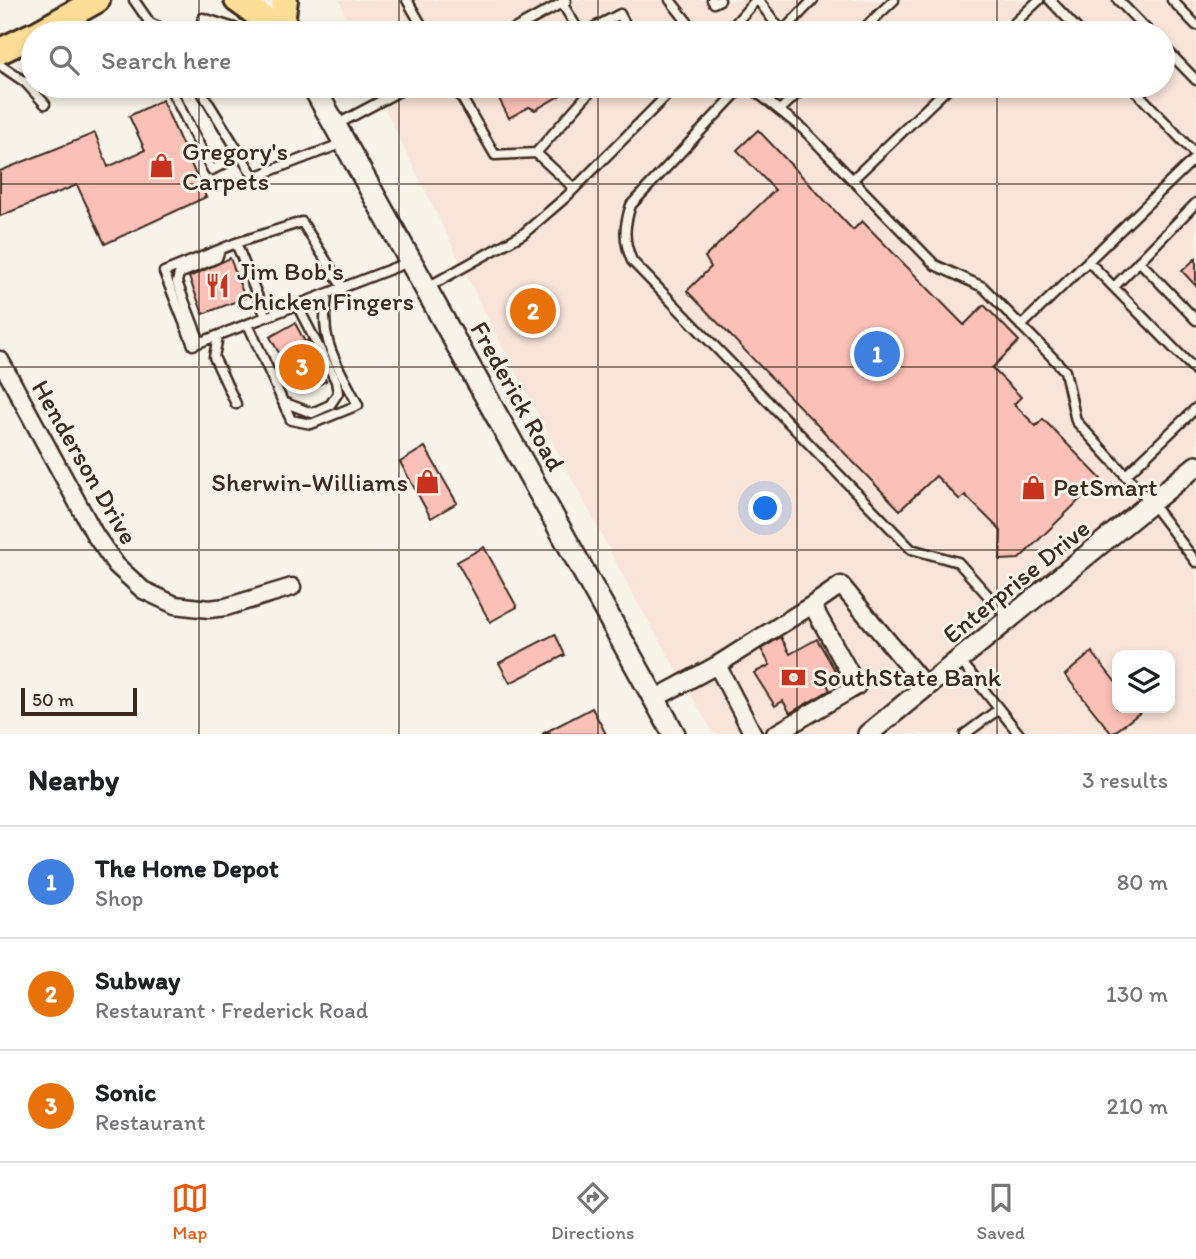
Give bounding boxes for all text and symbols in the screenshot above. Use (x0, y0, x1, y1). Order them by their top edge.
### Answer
search box (21, 21, 1175, 98)
icon: search (45, 41, 83, 79)
text: Search here (101, 44, 231, 76)
place label: Gregory's Carpets (182, 135, 288, 197)
shop icon: Gregory's Carpets (148, 152, 176, 180)
place label: Jim Bob's Chicken Fingers (237, 255, 414, 317)
restaurant icon: Jim Bob's Chicken Fingers (203, 272, 231, 300)
pin: 2 (510, 285, 556, 337)
street label: Frederick Road (464, 316, 572, 476)
pin: 1 (854, 328, 900, 380)
pin: 3 (279, 341, 325, 393)
street label: Henderson Drive (25, 374, 145, 550)
place label: Sherwin-Williams (211, 466, 408, 498)
shop icon: Sherwin-Williams (414, 468, 442, 496)
place label: PetSmart (1053, 471, 1158, 503)
shop icon: PetSmart (1019, 473, 1047, 501)
your location (748, 491, 782, 525)
street label: Enterprise Drive (936, 512, 1096, 650)
map controls (1112, 650, 1175, 713)
button: layers (1112, 650, 1175, 713)
place label: SouthState Bank (813, 661, 1002, 693)
bank icon: SouthState Bank (779, 663, 807, 691)
scale bar (21, 685, 136, 717)
text: 50 m (32, 688, 74, 711)
text: Nearby (28, 761, 119, 798)
text: 3 results (1082, 766, 1168, 794)
text: The Home Depot (95, 852, 279, 884)
text: 1 (46, 868, 56, 896)
text: 80 m (1117, 868, 1168, 896)
text: Shop (95, 884, 143, 912)
text: Subway (95, 964, 180, 996)
text: 2 (45, 980, 57, 1008)
text: 130 m (1106, 980, 1168, 1008)
text: Restaurant · Frederick Road (95, 996, 368, 1024)
text: Sonic (95, 1076, 156, 1108)
text: 3 (45, 1092, 57, 1120)
text: 210 m (1107, 1092, 1168, 1120)
text: Restaurant (95, 1108, 205, 1136)
tab: Map (171, 1179, 209, 1244)
tab: Directions (551, 1179, 635, 1244)
tab: Saved (977, 1179, 1025, 1244)

